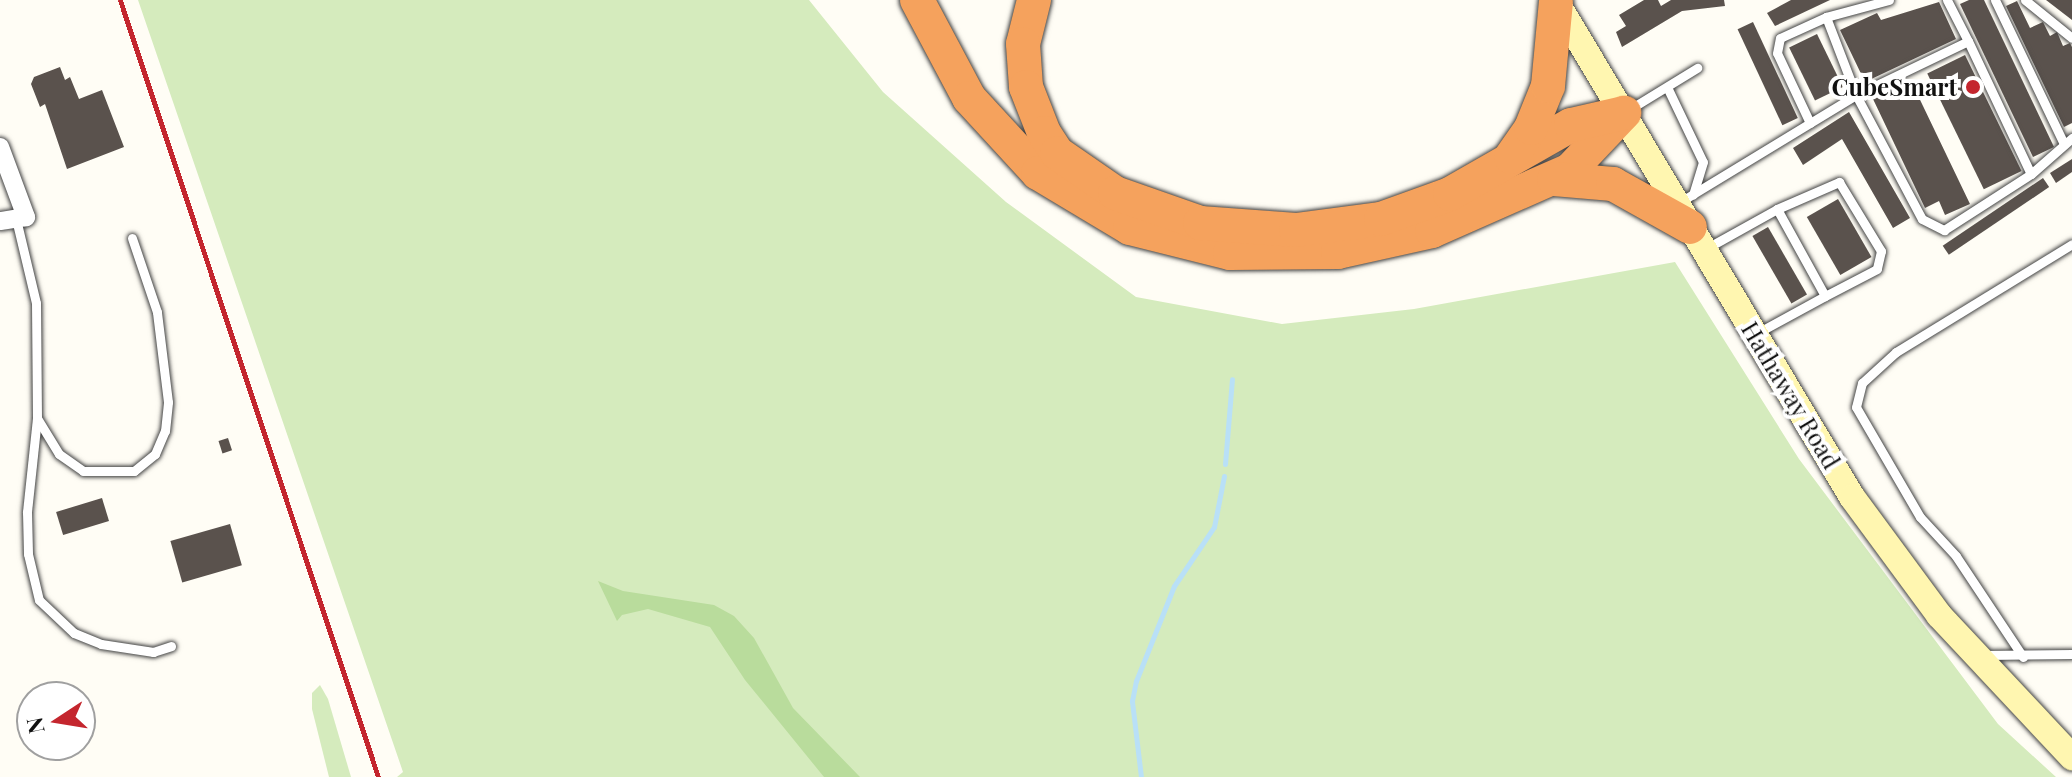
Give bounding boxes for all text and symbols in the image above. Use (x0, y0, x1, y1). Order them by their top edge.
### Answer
place label: CubeSmart (1832, 73, 1957, 101)
marker: CubeSmart (1964, 78, 1982, 96)
street label: Hathaway Road (1736, 316, 1846, 474)
north arrow (16, 681, 96, 761)
text: N (18, 715, 51, 736)

